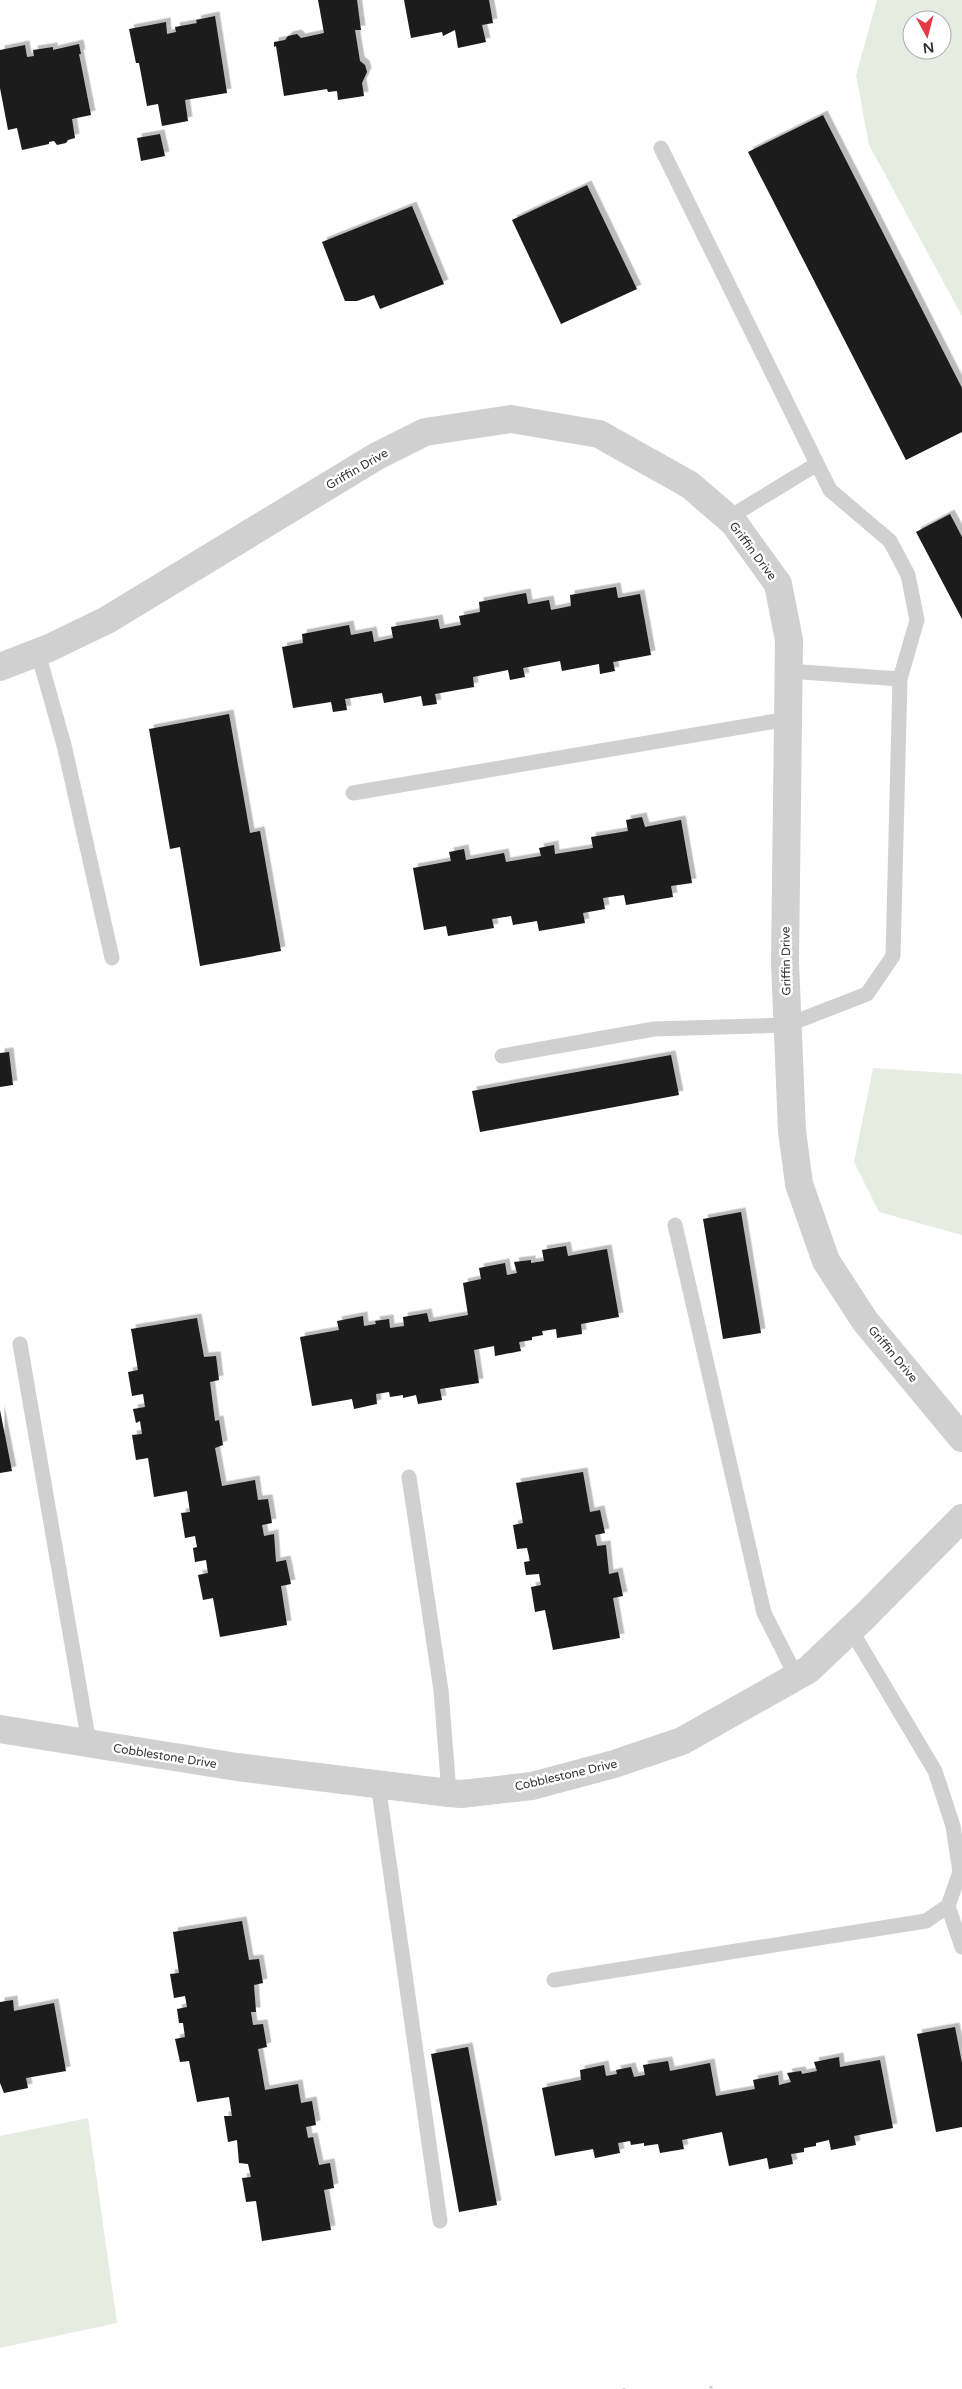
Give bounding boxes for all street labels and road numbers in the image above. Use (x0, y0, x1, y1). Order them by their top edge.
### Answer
street label: Griffin Drive (324, 446, 391, 492)
street label: Griffin Drive (727, 519, 779, 583)
street label: Griffin Drive (778, 926, 794, 996)
street label: Griffin Drive (865, 1323, 921, 1385)
street label: Cobblestone Drive (112, 1741, 218, 1771)
street label: Cobblestone Drive (513, 1756, 619, 1794)

